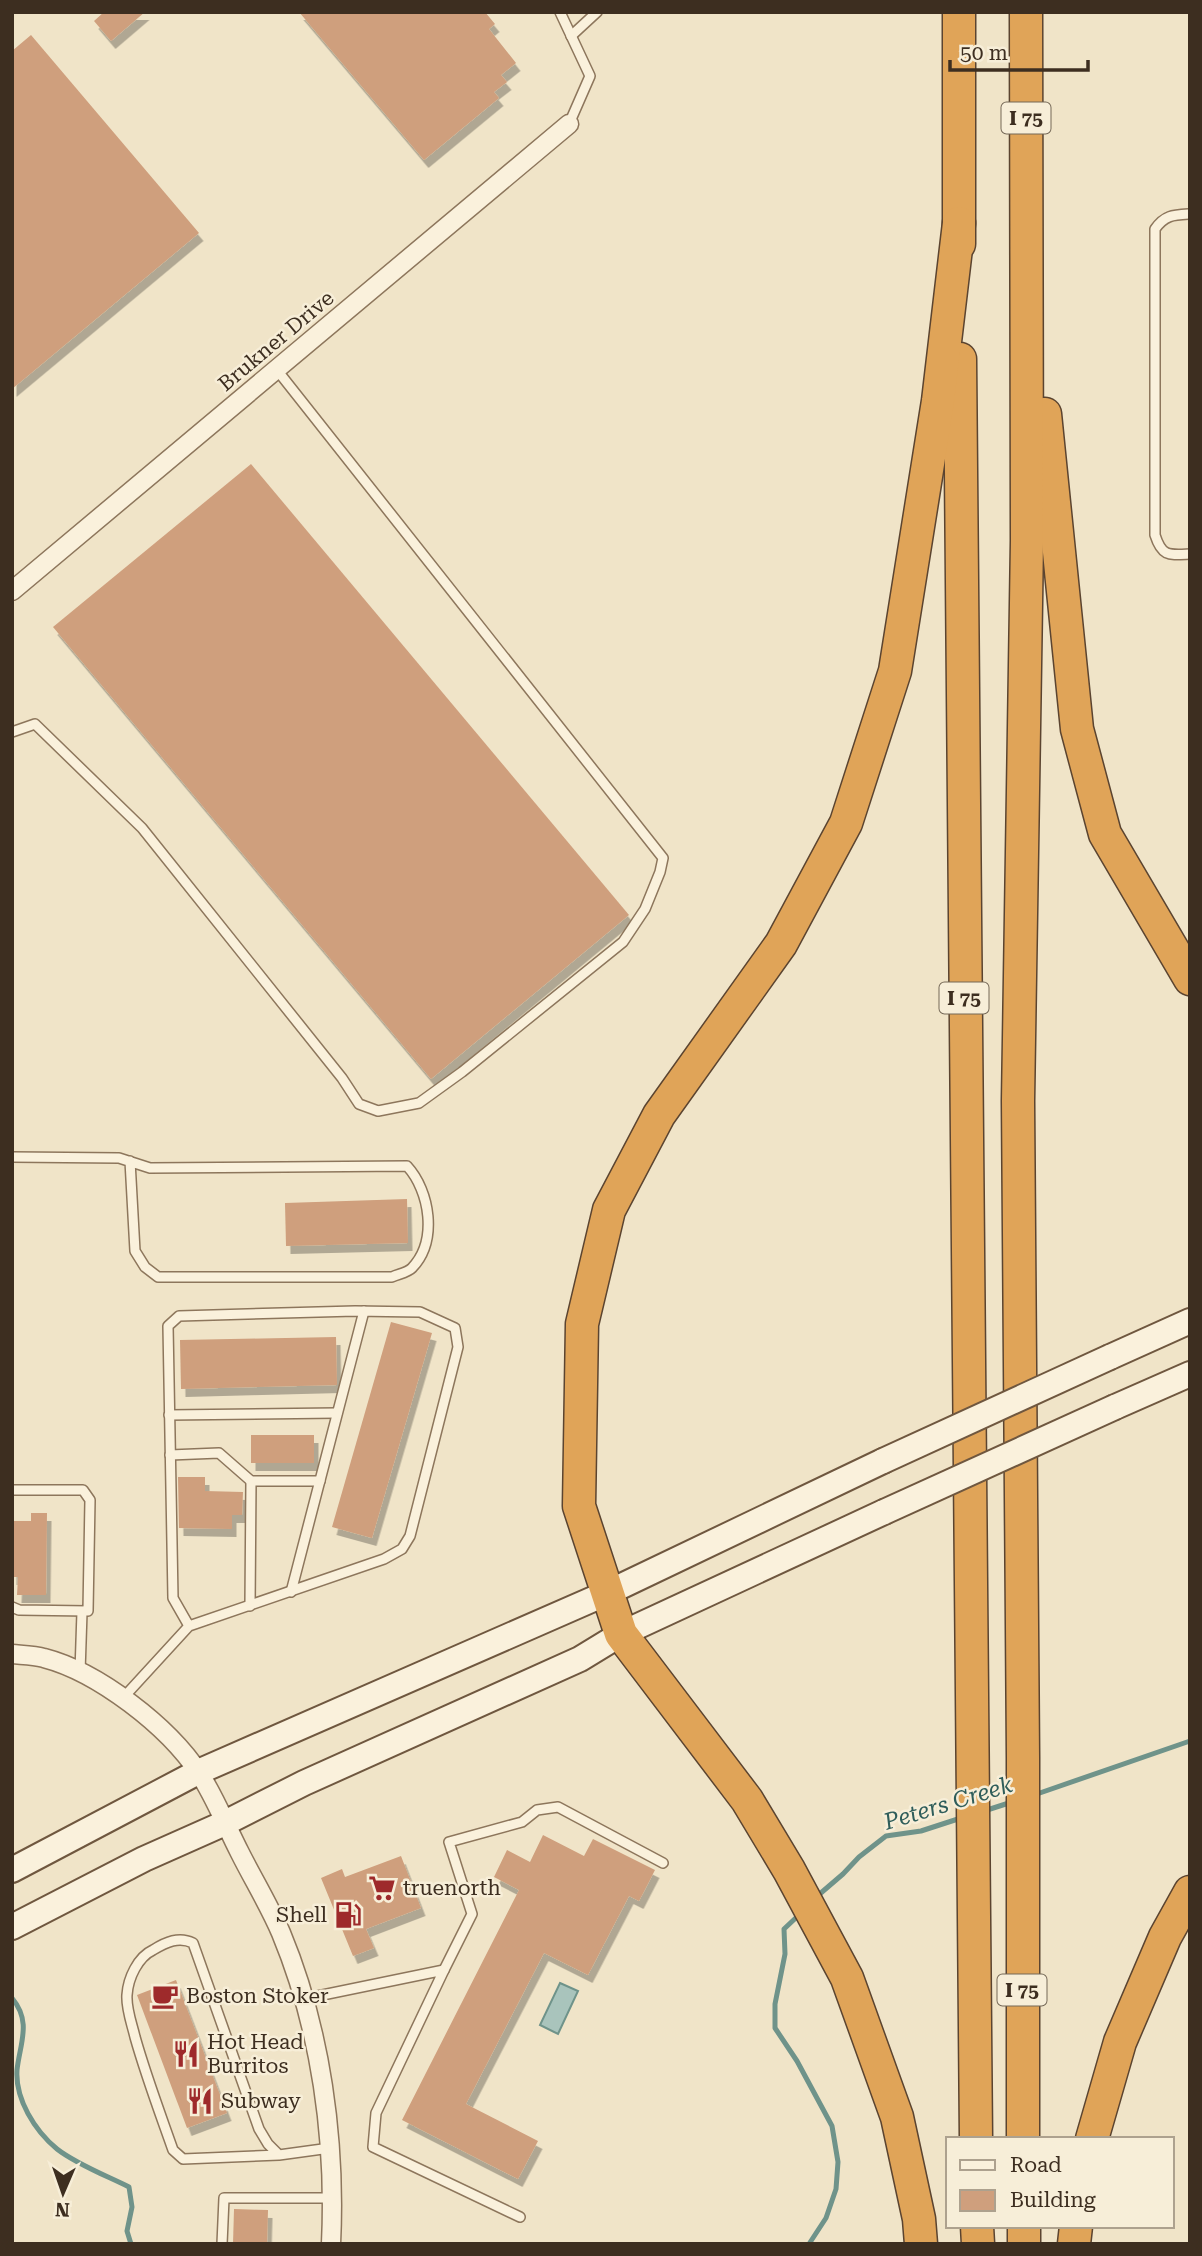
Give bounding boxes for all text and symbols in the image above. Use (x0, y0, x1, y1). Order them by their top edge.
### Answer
scale bar (950, 28, 1088, 72)
text: 50 m (960, 41, 1008, 65)
road number: I 75 (1002, 102, 1050, 134)
street label: Brukner Drive (214, 286, 338, 396)
road number: I 75 (940, 982, 988, 1014)
water label: Peters Creek (880, 1771, 1016, 1836)
supermarket icon: truenorth (367, 1873, 397, 1903)
place label: truenorth (403, 1876, 501, 1900)
fuel station icon: Shell (333, 1900, 363, 1930)
place label: Shell (276, 1903, 328, 1927)
road number: I 75 (998, 1974, 1046, 2006)
cafe icon: Boston Stoker (150, 1981, 180, 2011)
place label: Boston Stoker (186, 1984, 329, 2008)
place label: Hot Head Burritos (207, 2030, 304, 2078)
restaurant icon: Hot Head Burritos (171, 2039, 201, 2069)
restaurant icon: Subway (185, 2086, 215, 2116)
place label: Subway (221, 2089, 301, 2113)
legend (946, 2137, 1174, 2228)
text: Road (1010, 2153, 1062, 2177)
north arrow (28, 2158, 98, 2228)
text: Building (1010, 2188, 1096, 2212)
text: N (54, 2198, 70, 2221)

